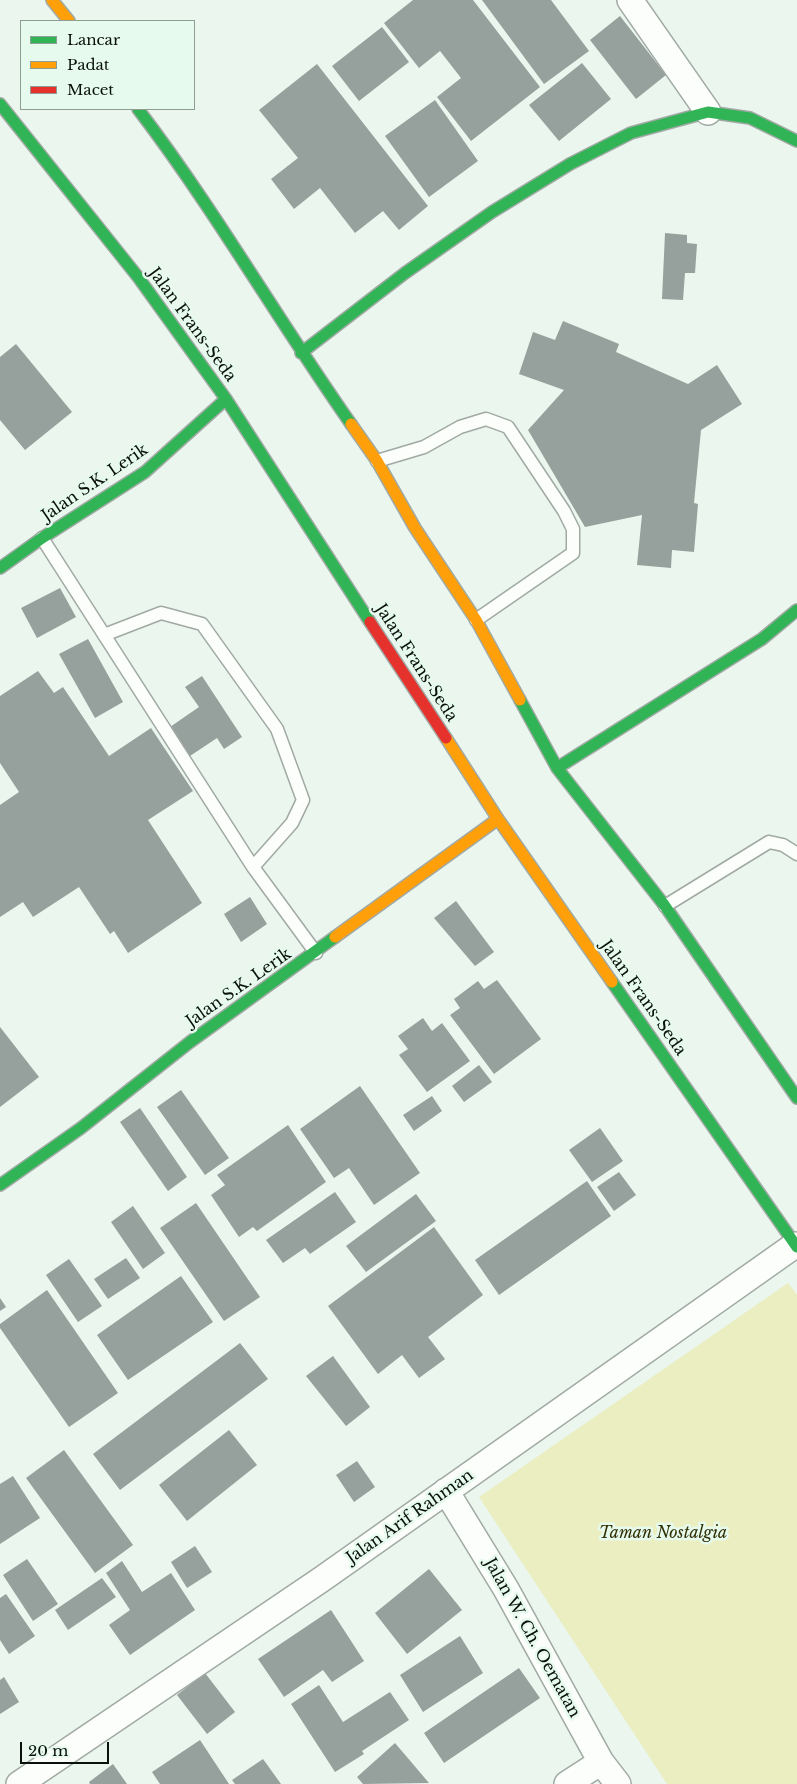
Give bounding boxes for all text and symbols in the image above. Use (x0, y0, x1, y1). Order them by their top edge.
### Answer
legend (20, 20, 195, 110)
text: Lancar (67, 30, 120, 49)
text: Padat (67, 55, 110, 74)
text: Macet (67, 80, 114, 99)
street label: Jalan Frans-Seda (144, 264, 240, 386)
street label: Jalan S.K. Lerik (38, 440, 152, 526)
street label: Jalan Frans-Seda (371, 601, 461, 725)
street label: Jalan Frans-Seda (596, 937, 690, 1059)
street label: Jalan S.K. Lerik (183, 945, 295, 1031)
street label: Jalan Arif Rahman (343, 1466, 477, 1568)
park label: Taman Nostalgia (599, 1523, 727, 1543)
street label: Jalan W. Ch. Oematan (480, 1555, 584, 1721)
scale bar (22, 1732, 111, 1764)
text: 20 m (28, 1741, 68, 1760)

